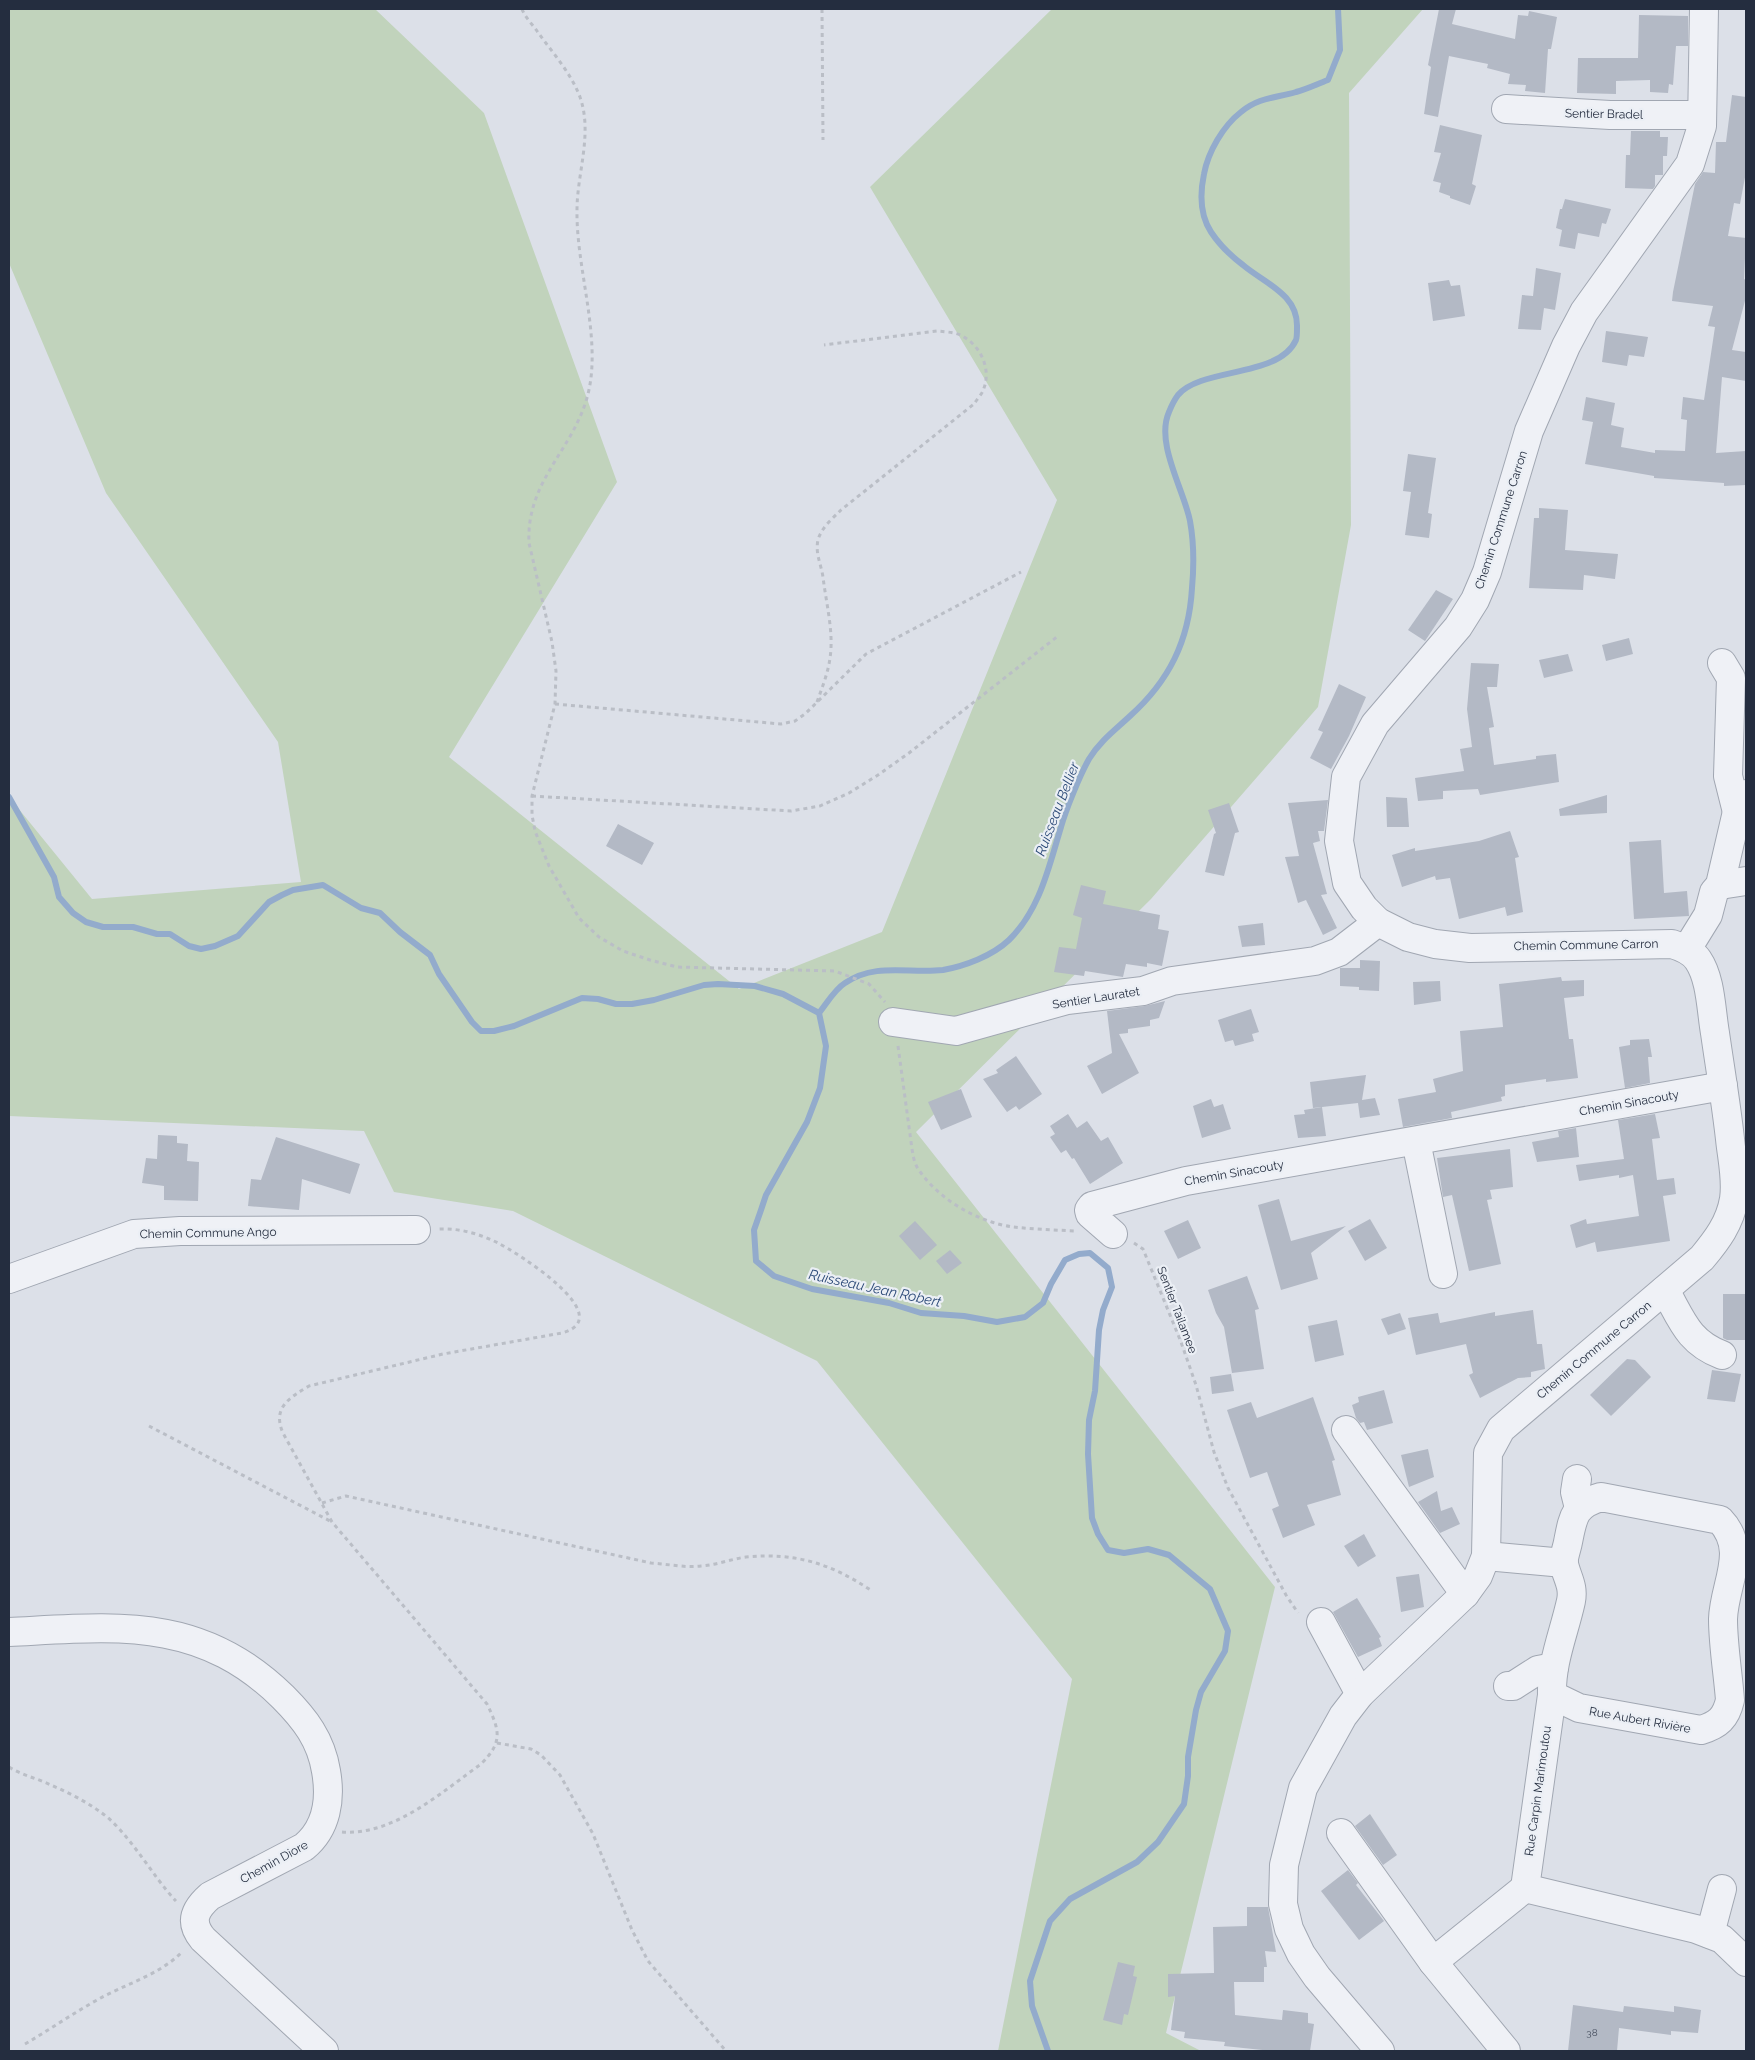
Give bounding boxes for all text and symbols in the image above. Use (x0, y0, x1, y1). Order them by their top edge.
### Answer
street label: Sentier Bradel (1565, 106, 1644, 122)
street label: Chemin Commune Carron (1472, 449, 1530, 591)
water label: Ruisseau Bellier (1032, 759, 1083, 858)
street label: Chemin Commune Carron (1513, 937, 1659, 953)
street label: Sentier Lauratet (1051, 984, 1141, 1012)
street label: Chemin Sinacouty (1578, 1087, 1680, 1119)
street label: Chemin Sinacouty (1183, 1157, 1285, 1189)
street label: Chemin Commune Ango (139, 1225, 277, 1241)
street label: Sentier Tailamee (1154, 1265, 1200, 1355)
water label: Ruisseau Jean Robert (807, 1266, 943, 1310)
street label: Chemin Commune Carron (1534, 1298, 1654, 1402)
street label: Rue Aubert Rivière (1588, 1704, 1692, 1736)
street label: Rue Carpin Marimoutou (1522, 1725, 1554, 1857)
street label: Chemin Diore (238, 1838, 310, 1886)
house number: 38 (1586, 2027, 1598, 2038)

